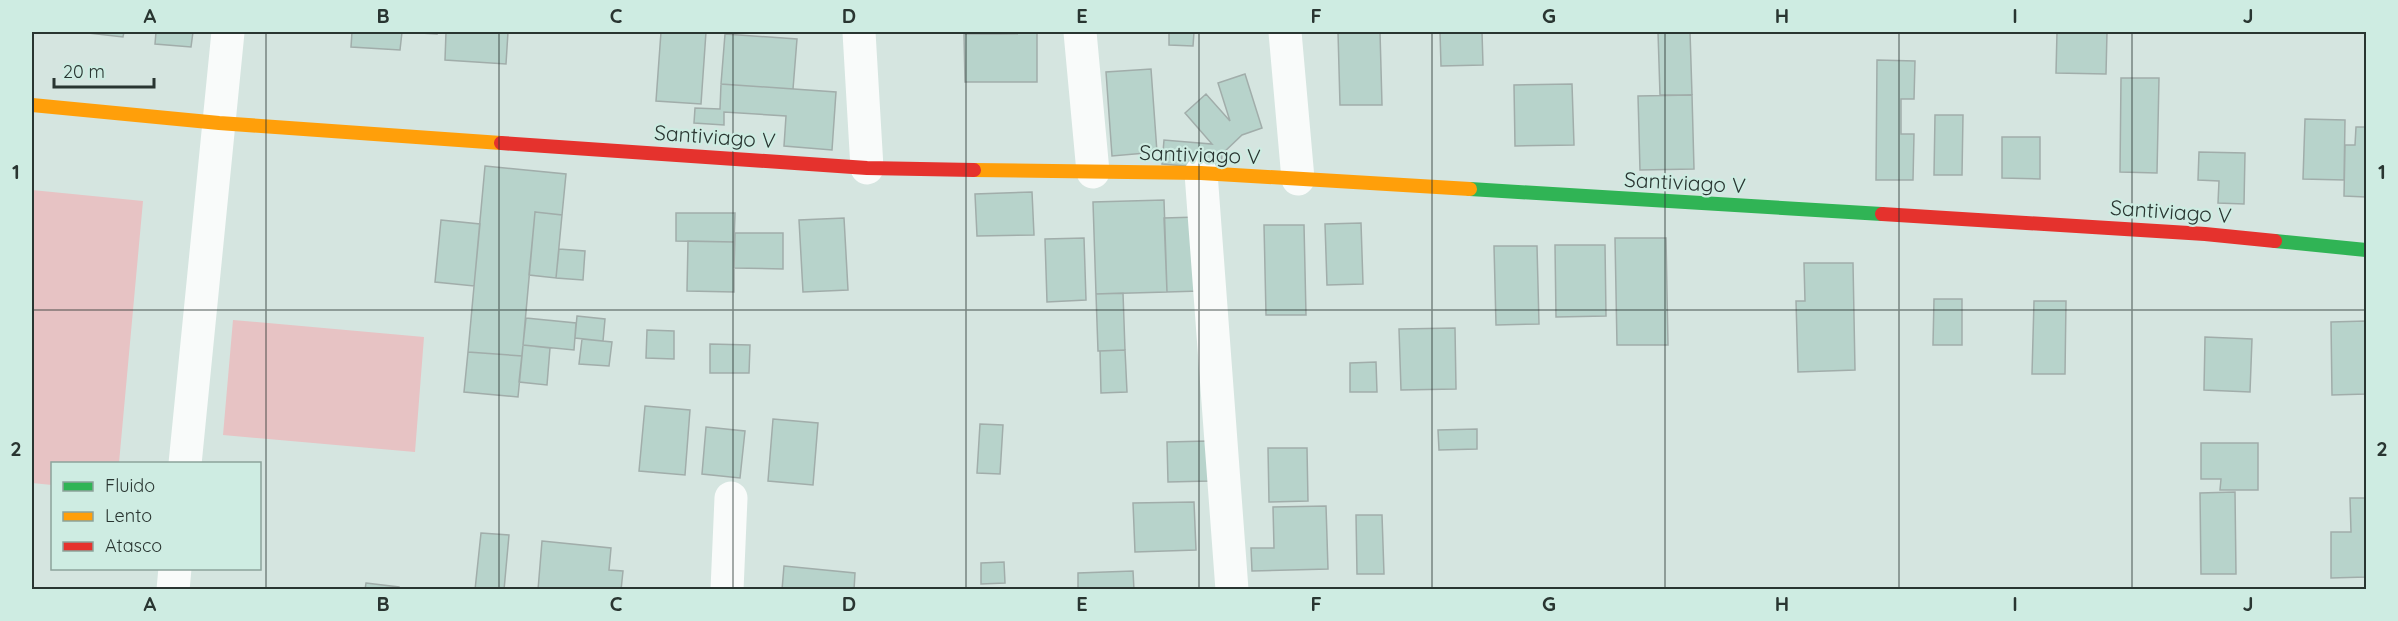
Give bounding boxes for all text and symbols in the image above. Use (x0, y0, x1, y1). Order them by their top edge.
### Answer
text: A (144, 3, 157, 28)
text: B (376, 3, 390, 28)
text: C (610, 3, 623, 28)
text: D (842, 3, 856, 28)
text: E (1076, 3, 1088, 28)
text: F (1310, 3, 1322, 28)
text: G (1542, 3, 1556, 28)
text: H (1775, 3, 1789, 28)
text: I (2012, 3, 2018, 28)
text: J (2242, 3, 2254, 28)
scale bar (54, 51, 154, 89)
text: 20 m (63, 60, 105, 83)
street label: Santiviago V (653, 119, 777, 153)
street label: Santiviago V (1139, 139, 1261, 169)
text: 1 (12, 159, 20, 184)
text: 1 (2378, 159, 2386, 184)
street label: Santiviago V (1624, 166, 1746, 198)
street label: Santiviago V (2109, 194, 2233, 228)
text: 2 (10, 436, 22, 461)
text: 2 (2376, 436, 2388, 461)
legend (51, 462, 261, 570)
text: Fluido (105, 474, 155, 497)
text: Lento (105, 504, 152, 527)
text: Atasco (105, 534, 162, 557)
text: A (144, 591, 157, 616)
text: B (376, 591, 390, 616)
text: C (610, 591, 623, 616)
text: D (842, 591, 856, 616)
text: E (1076, 591, 1088, 616)
text: F (1310, 591, 1322, 616)
text: G (1542, 591, 1556, 616)
text: H (1775, 591, 1789, 616)
text: I (2012, 591, 2018, 616)
text: J (2242, 591, 2254, 616)

